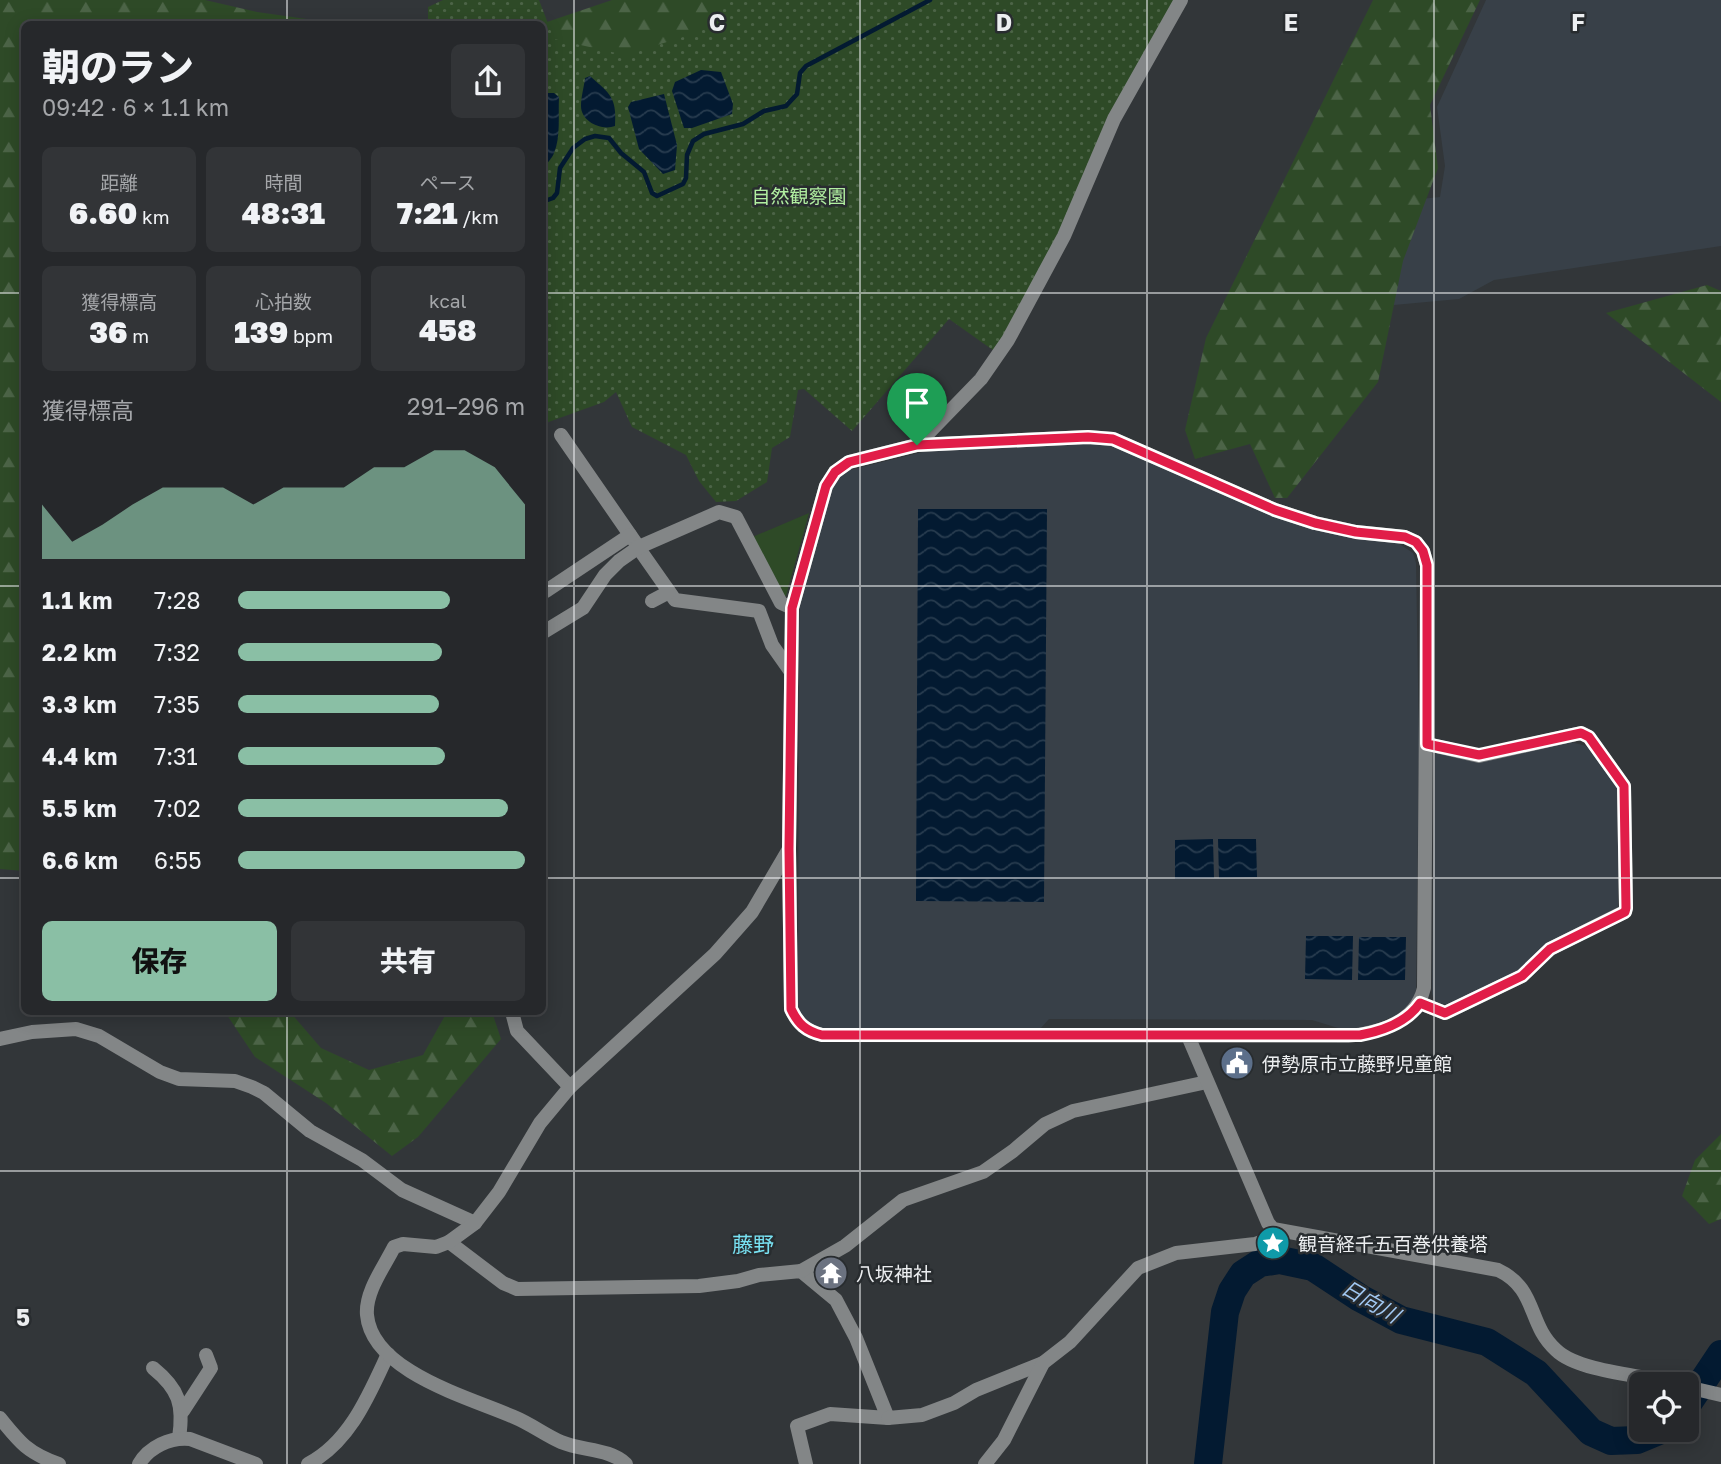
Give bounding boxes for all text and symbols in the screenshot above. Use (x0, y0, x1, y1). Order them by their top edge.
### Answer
text: C (709, 8, 725, 36)
text: D (996, 8, 1012, 36)
text: E (1284, 8, 1298, 36)
text: F (1571, 8, 1585, 36)
text: 朝のラン (42, 44, 194, 89)
button: share (451, 44, 525, 118)
text: 09:42 · 6 × 1.1 km (42, 93, 229, 121)
text: 距離 (100, 171, 138, 194)
text: 時間 (264, 171, 303, 194)
text: ペース (420, 171, 476, 194)
park label: 自然観察園 (751, 184, 847, 207)
text: 6.60 (69, 195, 137, 231)
text: 48:31 (242, 195, 325, 231)
text: 7:21 (397, 195, 457, 231)
text: km (137, 205, 170, 228)
text: /km (457, 205, 499, 228)
text: kcal (429, 289, 467, 312)
text: 獲得標高 (81, 290, 157, 313)
text: 心拍数 (255, 290, 312, 313)
text: 458 (419, 312, 477, 348)
text: 36 (89, 314, 128, 350)
text: 139 (234, 314, 288, 350)
text: m (128, 324, 149, 347)
text: bpm (288, 324, 333, 347)
pin (887, 373, 947, 445)
icon: arrive (898, 384, 936, 422)
text: 291–296 m (407, 392, 525, 420)
text: 獲得標高 (42, 396, 134, 424)
text: 1.1 km (42, 586, 112, 614)
text: 7:28 (154, 586, 200, 614)
text: 2.2 km (42, 638, 117, 666)
text: 7:32 (154, 638, 200, 666)
text: 3.3 km (42, 690, 117, 718)
text: 7:35 (154, 690, 200, 718)
text: 4.4 km (42, 742, 117, 770)
text: 7:31 (154, 742, 198, 770)
text: 5.5 km (42, 794, 117, 822)
text: 7:02 (154, 794, 201, 822)
text: 6.6 km (42, 846, 118, 874)
text: 6:55 (154, 846, 202, 874)
button: 保存 (42, 921, 277, 1001)
button: 共有 (291, 921, 525, 1001)
public building icon: 伊勢原市立藤野児童館 (1218, 1044, 1256, 1082)
place label: 伊勢原市立藤野児童館 (1262, 1052, 1452, 1075)
place icon: 観音経千五百巻供養塔 (1254, 1224, 1292, 1262)
district label: 藤野 (732, 1231, 774, 1257)
place label: 観音経千五百巻供養塔 (1298, 1232, 1488, 1255)
temple icon: 八坂神社 (812, 1254, 850, 1292)
place label: 八坂神社 (856, 1262, 932, 1285)
water label: 日向川 (1337, 1274, 1407, 1329)
text: 5 (16, 1303, 30, 1331)
map controls (1629, 1372, 1699, 1442)
button: locate (1629, 1372, 1699, 1442)

